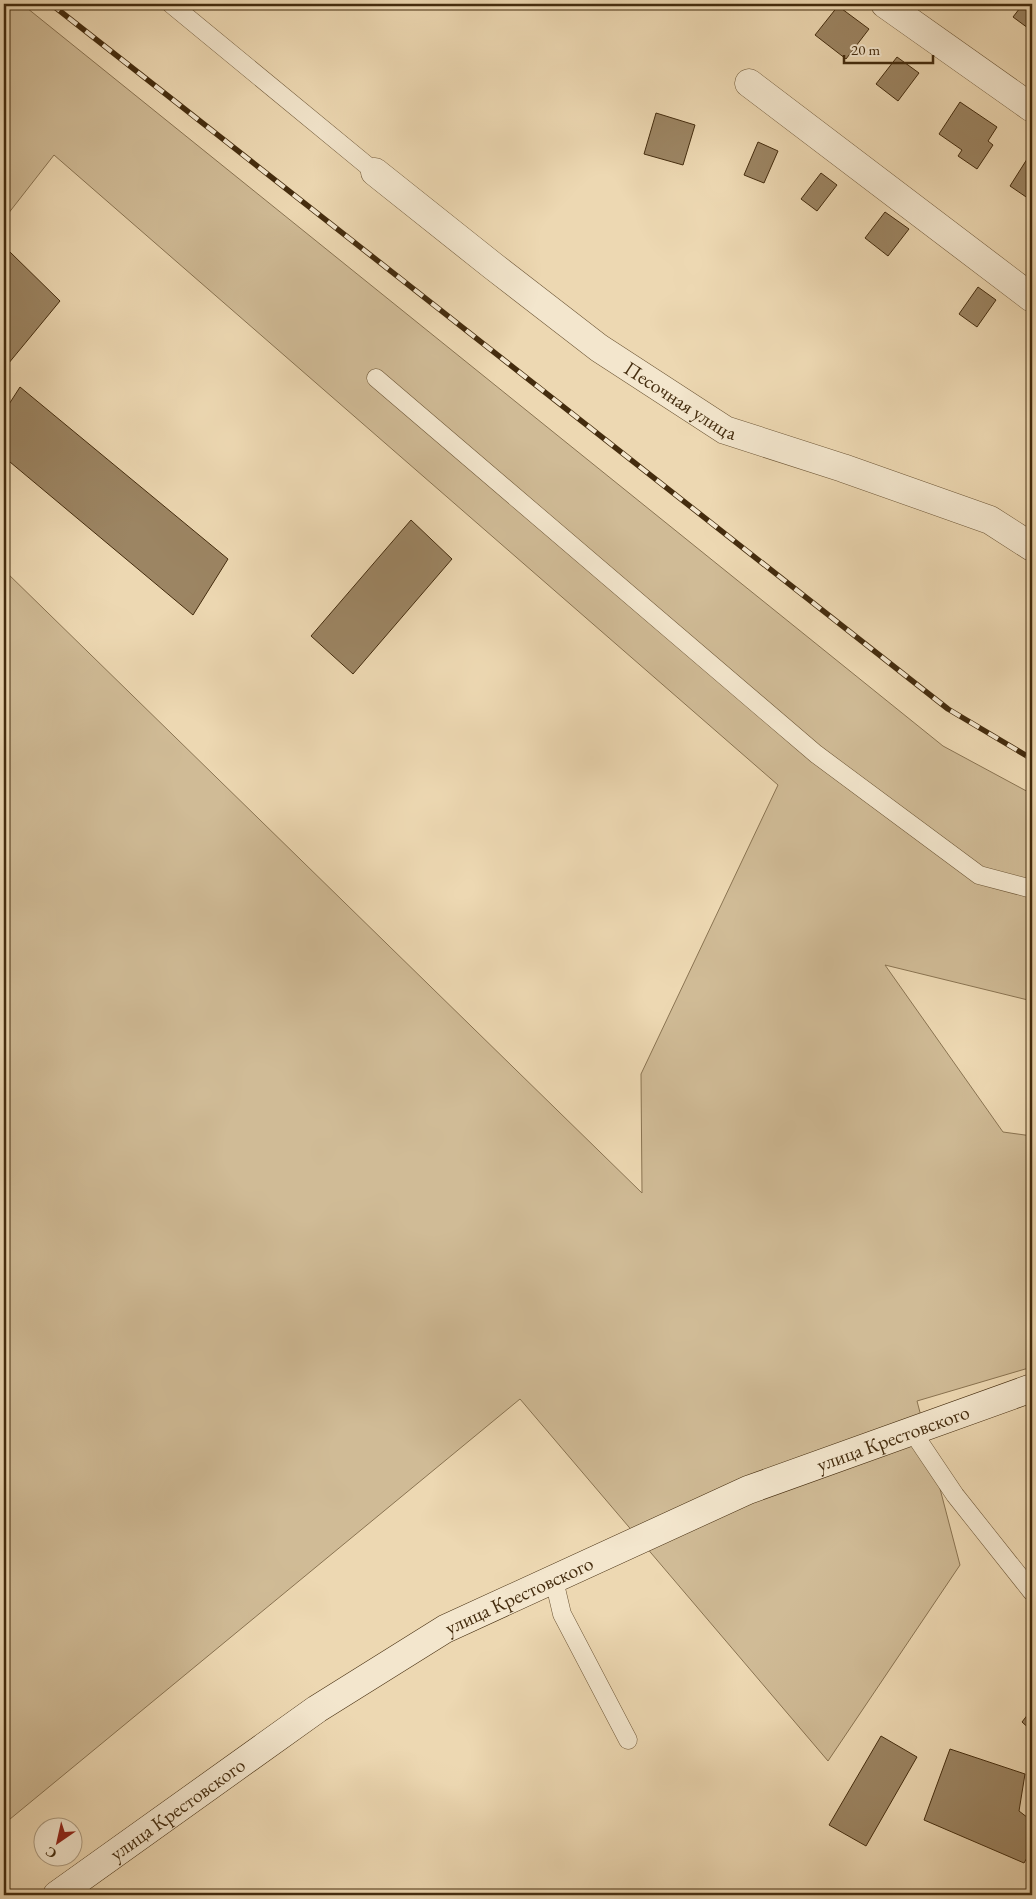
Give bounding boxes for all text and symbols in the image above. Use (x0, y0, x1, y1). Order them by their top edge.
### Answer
scale bar (844, 32, 932, 64)
text: 20 m (851, 40, 880, 59)
street label: Песочная улица (619, 355, 740, 446)
street label: улица Крестовского (813, 1399, 973, 1477)
street label: улица Крестовского (441, 1550, 597, 1640)
street label: улица Крестовского (104, 1752, 250, 1866)
north arrow (32, 1816, 82, 1866)
text: С (42, 1843, 60, 1863)

